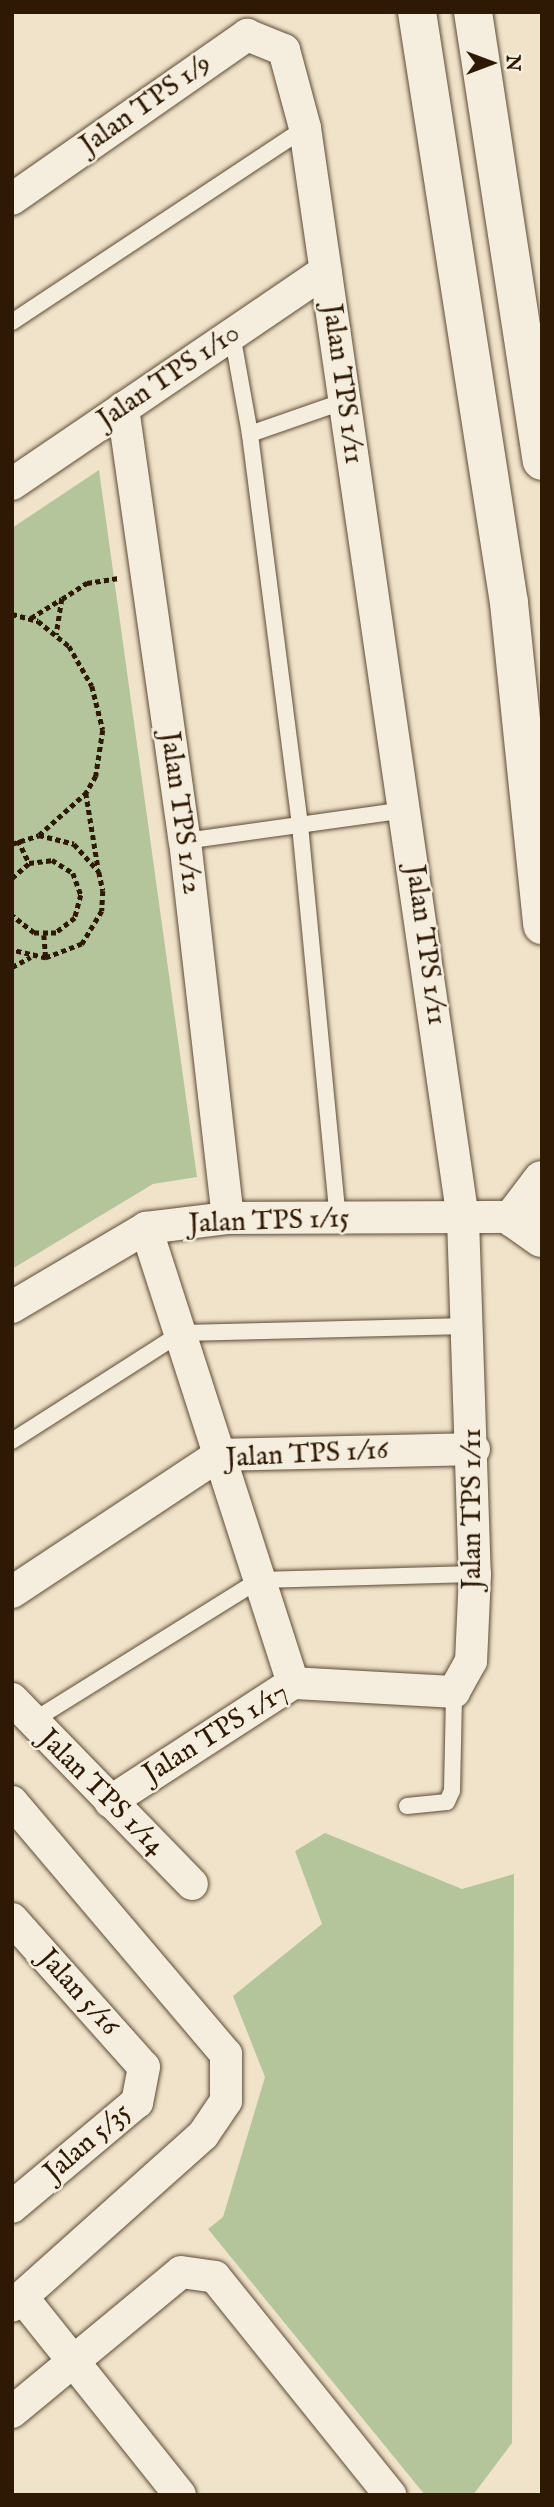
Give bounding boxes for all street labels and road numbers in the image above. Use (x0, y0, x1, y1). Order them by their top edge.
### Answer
street label: Jalan TPS 1/9 (74, 47, 218, 163)
street label: Jalan TPS 1/11 (314, 302, 370, 466)
street label: Jalan TPS 1/10 (91, 317, 247, 437)
street label: Jalan TPS 1/12 (152, 729, 208, 897)
street label: Jalan TPS 1/11 (397, 863, 453, 1027)
street label: Jalan TPS 1/15 (188, 1202, 350, 1242)
street label: Jalan TPS 1/11 (456, 1428, 490, 1590)
street label: Jalan TPS 1/16 (225, 1434, 389, 1476)
street label: Jalan TPS 1/17 (138, 1676, 294, 1792)
street label: Jalan TPS 1/14 (31, 1723, 171, 1863)
street label: Jalan 5/16 (30, 1943, 126, 2043)
street label: Jalan 5/35 (38, 2096, 138, 2190)

